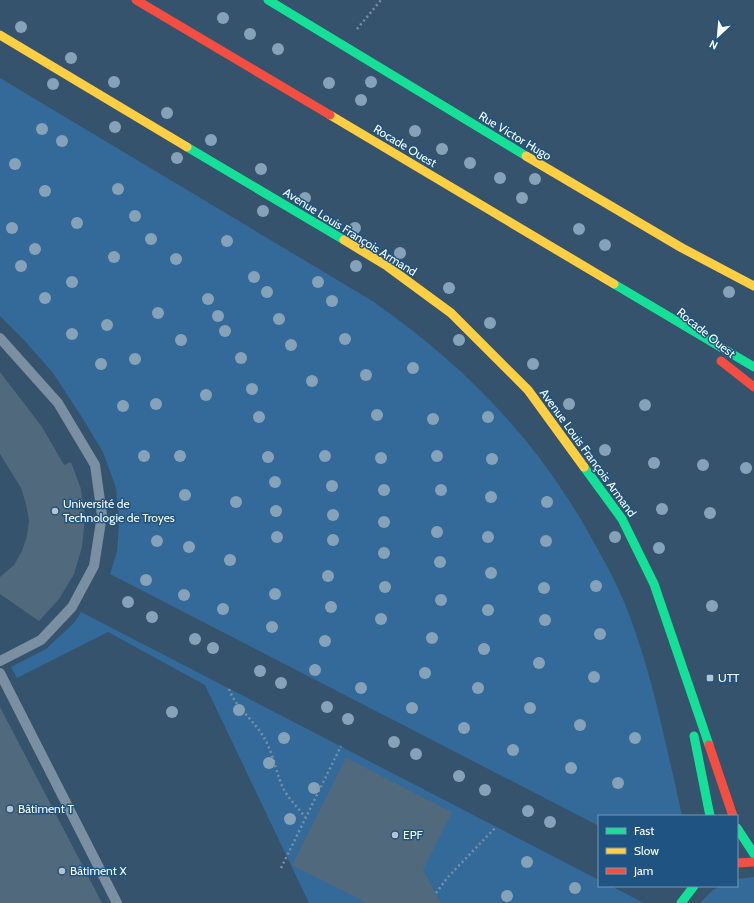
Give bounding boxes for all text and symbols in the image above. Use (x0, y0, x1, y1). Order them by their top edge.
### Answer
north arrow (698, 16, 738, 56)
text: N (707, 37, 720, 53)
street label: Rue Victor Hugo (476, 108, 555, 163)
street label: Rocade Ouest (371, 121, 440, 170)
street label: Avenue Louis François Armand (281, 184, 420, 279)
street label: Rocade Ouest (674, 304, 739, 361)
street label: Avenue Louis François Armand (537, 386, 640, 520)
place label: Université de Technologie de Troyes (63, 496, 175, 525)
marker: Université de Technologie de Troyes (50, 506, 60, 516)
place label: UTT (718, 670, 740, 685)
marker: UTT (705, 673, 715, 683)
place label: Bâtiment T (18, 801, 74, 816)
marker: Bâtiment T (5, 804, 15, 814)
legend (598, 815, 738, 887)
text: Fast (634, 823, 654, 838)
place label: EPF (403, 827, 424, 842)
marker: EPF (390, 830, 400, 840)
text: Slow (634, 843, 659, 858)
place label: Bâtiment X (70, 863, 127, 878)
text: Jam (633, 863, 653, 878)
marker: Bâtiment X (57, 866, 67, 876)

